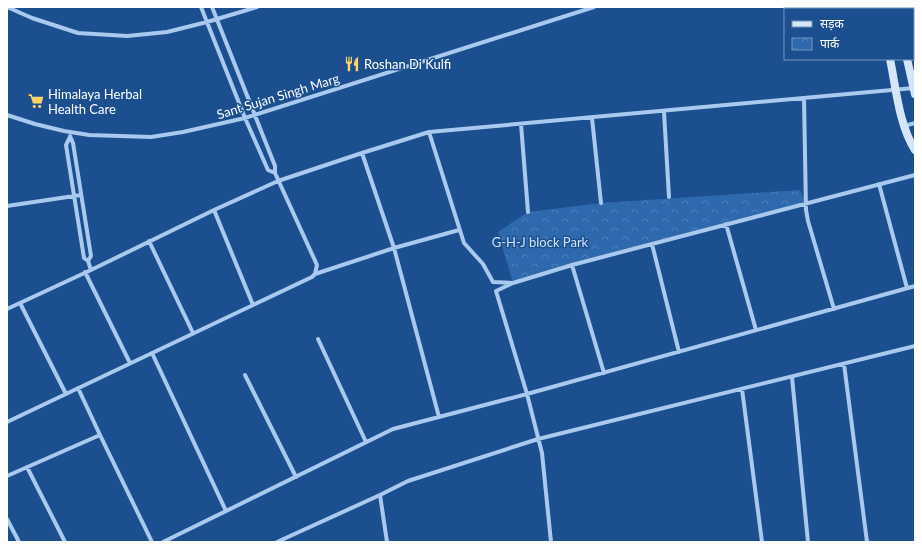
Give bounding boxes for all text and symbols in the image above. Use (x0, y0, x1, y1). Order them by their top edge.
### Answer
legend (784, 8, 914, 60)
text: सड़क (820, 16, 845, 31)
text: पार्क (820, 36, 840, 51)
restaurant icon: Roshan Di Kulfi (343, 55, 361, 73)
place label: Roshan Di Kulfi (364, 56, 451, 72)
street label: Sant Sujan Singh Marg (215, 70, 341, 122)
place label: Himalaya Herbal Health Care (48, 86, 142, 117)
supermarket icon: Himalaya Herbal Health Care (27, 92, 45, 110)
park label: G-H-J block Park (492, 234, 589, 250)

